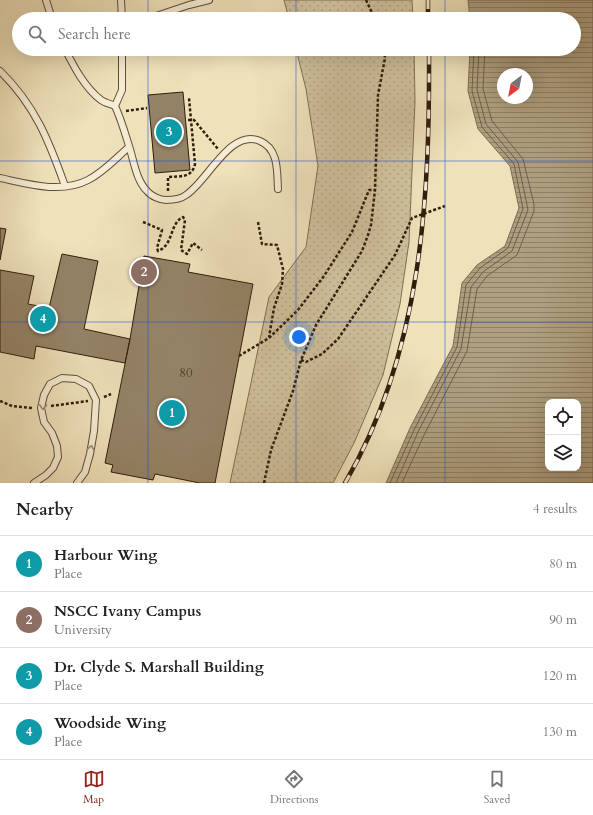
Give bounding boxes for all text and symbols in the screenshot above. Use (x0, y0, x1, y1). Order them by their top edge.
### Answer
search box (12, 12, 581, 56)
icon: search (26, 23, 48, 45)
text: Search here (58, 24, 131, 44)
north arrow (497, 68, 533, 104)
pin: 3 (156, 117, 182, 147)
pin: 2 (131, 257, 157, 287)
pin: 4 (30, 304, 56, 334)
your location (289, 327, 309, 347)
house number: 80 (179, 364, 193, 382)
pin: 1 (159, 398, 185, 428)
map controls (545, 399, 581, 471)
button: locate (545, 399, 581, 435)
one-way arrow (38, 403, 47, 410)
button: layers (545, 435, 581, 471)
one-way arrow (86, 444, 95, 451)
text: Nearby (16, 498, 73, 521)
text: 4 results (533, 500, 577, 518)
text: Harbour Wing (54, 545, 157, 565)
text: 1 (26, 555, 32, 573)
text: 80 m (549, 555, 577, 573)
text: Place (54, 565, 82, 583)
text: NSCC Ivany Campus (54, 601, 201, 621)
text: 2 (26, 611, 32, 629)
text: 90 m (549, 611, 577, 629)
text: University (54, 621, 112, 639)
text: Dr. Clyde S. Marshall Building (54, 657, 264, 677)
text: 3 (26, 667, 32, 685)
text: 120 m (543, 667, 577, 685)
text: Place (54, 677, 82, 695)
text: Woodside Wing (54, 713, 166, 733)
text: 4 (26, 723, 32, 741)
text: 130 m (543, 723, 577, 741)
text: Place (54, 733, 82, 751)
tab: Map (83, 768, 105, 807)
tab: Directions (270, 768, 318, 807)
tab: Saved (484, 768, 510, 807)

